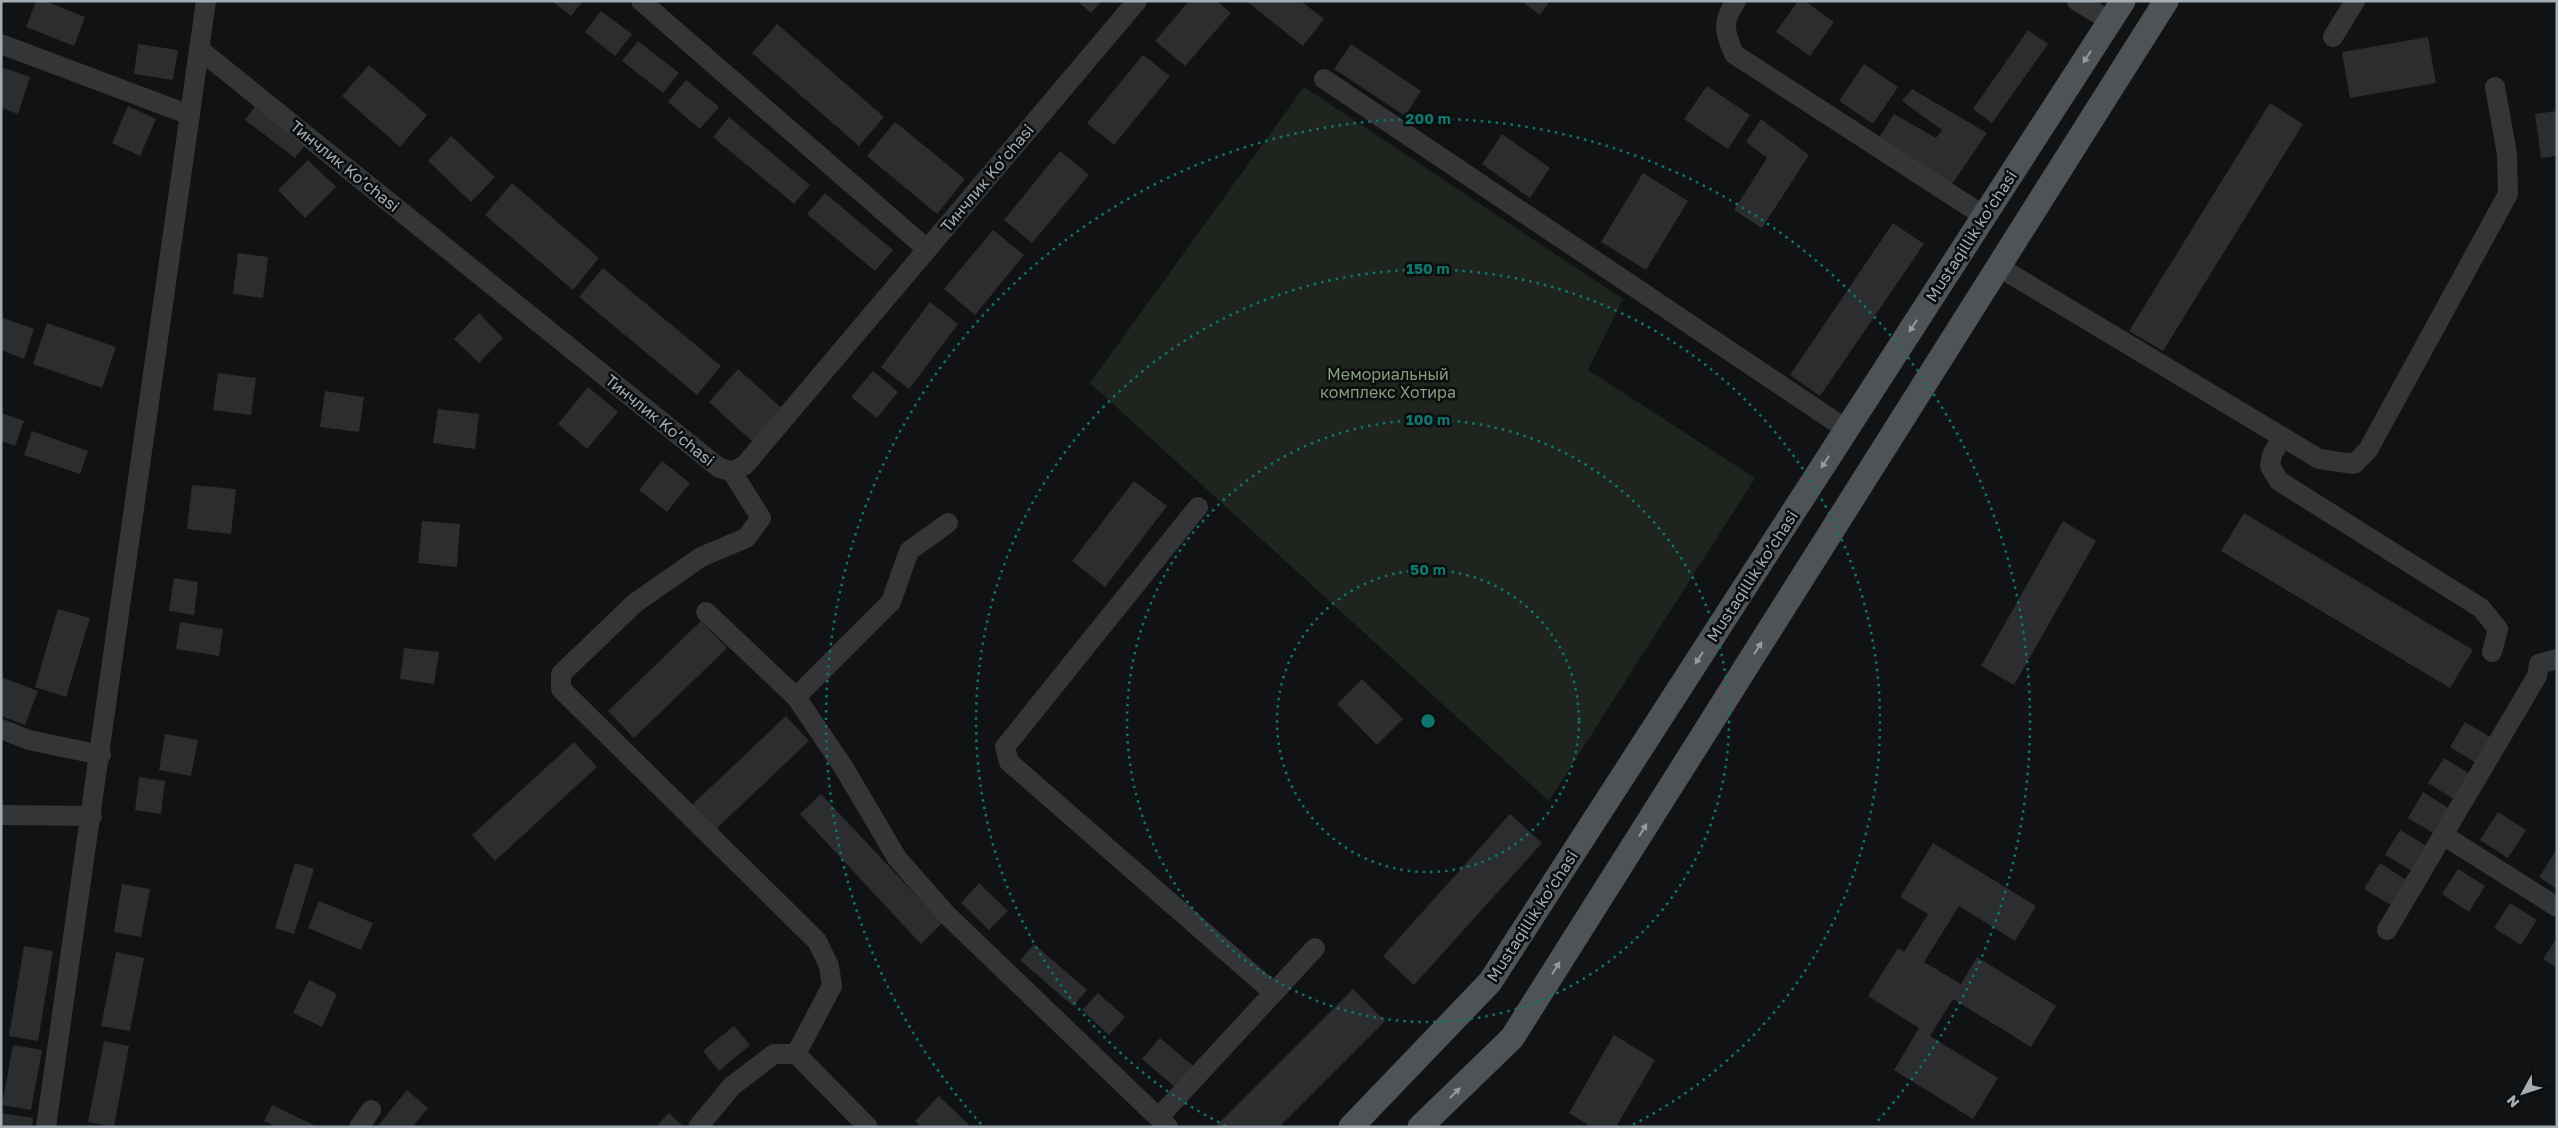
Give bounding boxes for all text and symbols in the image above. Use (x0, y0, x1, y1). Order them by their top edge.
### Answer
one-way arrow (2082, 50, 2092, 64)
text: 200 m (1405, 109, 1451, 127)
street label: Тинчлик Ko’chasi (286, 116, 404, 216)
street label: Тинчлик Ko’chasi (936, 120, 1038, 236)
street label: Mustaqillik ko’chasi (1921, 167, 2021, 305)
text: 150 m (1406, 259, 1450, 277)
one-way arrow (1908, 319, 1918, 332)
park label: Мемориальный комплекс Хотира (1320, 364, 1456, 402)
street label: Тинчлик Ko’chasi (601, 370, 719, 470)
text: 100 m (1406, 410, 1450, 428)
one-way arrow (1820, 456, 1830, 469)
street label: Mustaqillik ko’chasi (1702, 507, 1802, 645)
text: 50 m (1410, 560, 1446, 578)
one-way arrow (1753, 642, 1763, 655)
one-way arrow (1694, 651, 1704, 664)
centre of rings (1419, 712, 1437, 730)
one-way arrow (1638, 824, 1648, 837)
street label: Mustaqillik ko’chasi (1482, 847, 1582, 985)
one-way arrow (1552, 961, 1561, 974)
north arrow (2498, 1068, 2548, 1118)
one-way arrow (1448, 1087, 1460, 1099)
text: N (2503, 1092, 2523, 1111)

